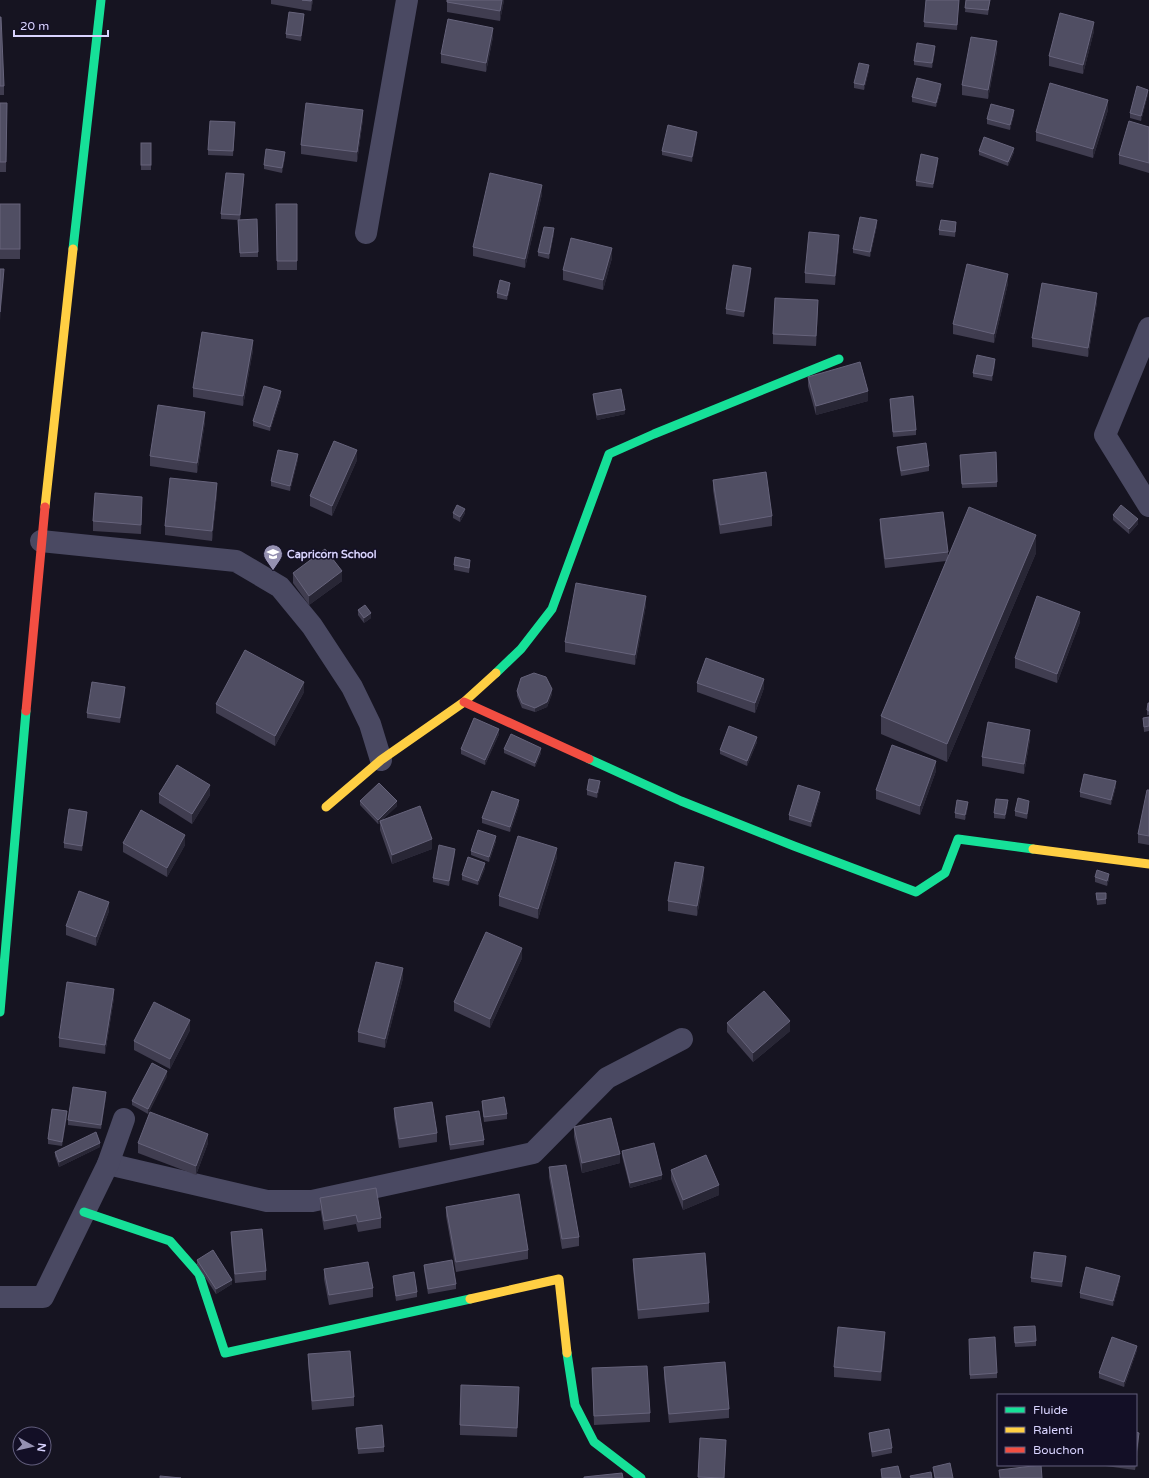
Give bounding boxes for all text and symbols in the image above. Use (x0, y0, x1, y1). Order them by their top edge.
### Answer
scale bar (14, 12, 108, 38)
text: 20 m (20, 19, 49, 33)
school or university icon: Capricorn School (262, 543, 284, 571)
place label: Capricorn School (287, 548, 377, 562)
legend (997, 1394, 1137, 1466)
text: Fluide (1033, 1403, 1068, 1417)
text: Ralenti (1033, 1423, 1073, 1437)
north arrow (12, 1426, 52, 1466)
text: N (34, 1442, 48, 1453)
text: Bouchon (1033, 1443, 1084, 1457)

